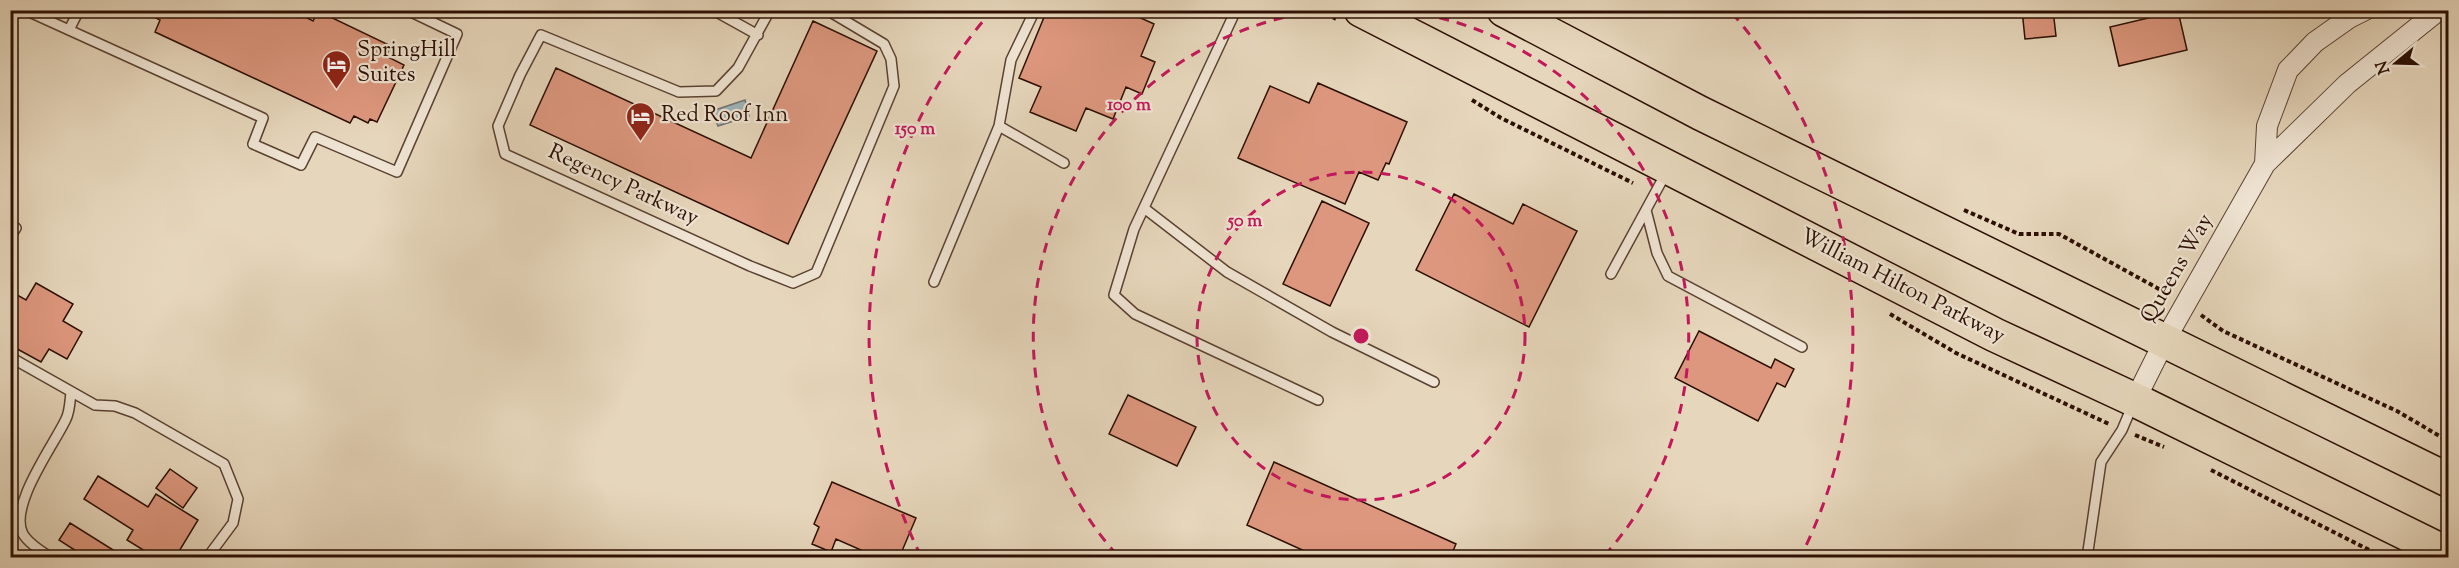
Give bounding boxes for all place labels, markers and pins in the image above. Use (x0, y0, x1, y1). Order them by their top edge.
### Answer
place label: SpringHill Suites (357, 35, 456, 92)
hotel icon: SpringHill Suites (320, 48, 352, 90)
hotel icon: Red Roof Inn (624, 100, 656, 142)
place label: Red Roof Inn (661, 100, 788, 132)
centre of rings (1351, 326, 1371, 346)

